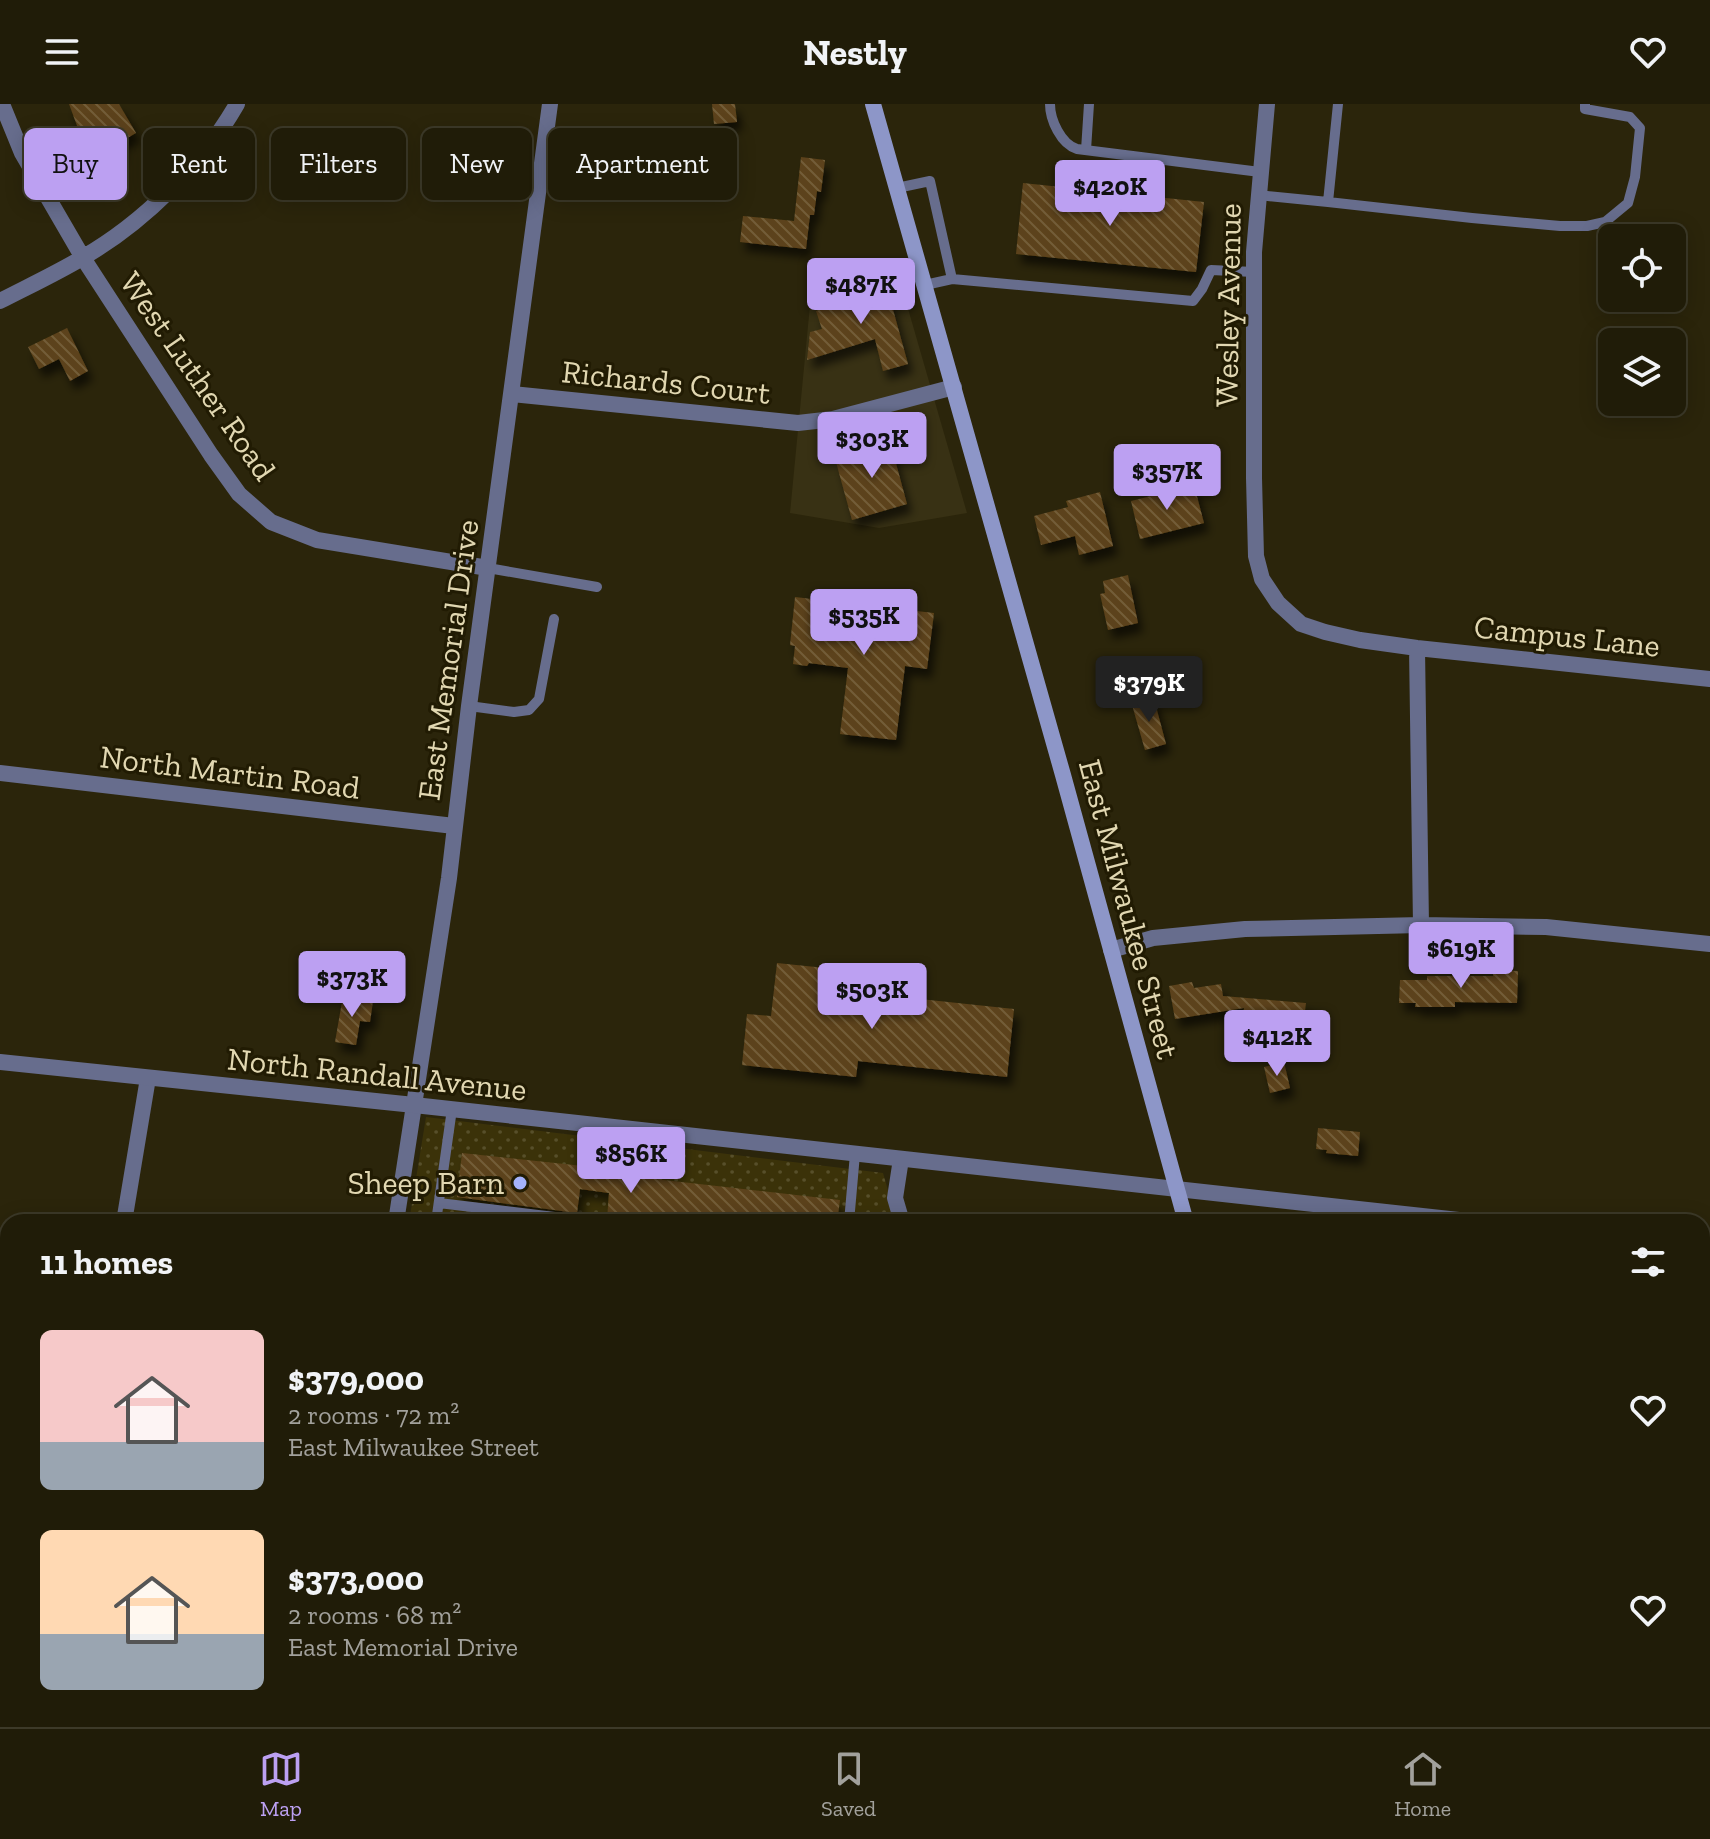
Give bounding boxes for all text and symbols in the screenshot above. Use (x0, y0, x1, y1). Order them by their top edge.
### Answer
icon: menu (40, 30, 84, 74)
icon: heart (1626, 30, 1670, 74)
text: Nestly (803, 31, 907, 74)
chip: Buy (24, 128, 127, 200)
chip: Rent (143, 128, 255, 200)
chip: Filters (271, 128, 406, 200)
chip: New (422, 128, 532, 200)
chip: Apartment (548, 128, 737, 200)
pin: $420K (1054, 160, 1166, 228)
text: $420K (1073, 170, 1147, 202)
street label: Wesley Avenue (1207, 203, 1249, 407)
map controls (1598, 224, 1686, 416)
button: locate (1598, 224, 1686, 312)
pin: $487K (805, 258, 917, 326)
street label: West Luther Road (112, 265, 284, 488)
text: $487K (825, 268, 897, 300)
button: layers (1598, 328, 1686, 416)
street label: Richards Court (560, 352, 772, 412)
pin: $303K (816, 412, 928, 480)
text: $303K (836, 422, 908, 454)
pin: $357K (1111, 444, 1223, 512)
text: $357K (1132, 454, 1202, 486)
street label: East Memorial Drive (409, 517, 487, 803)
pin: $535K (808, 589, 920, 657)
text: $535K (828, 599, 900, 631)
street label: Campus Lane (1472, 607, 1662, 665)
pin: $379K (1093, 656, 1205, 724)
text: $379K (1114, 666, 1184, 698)
street label: North Martin Road (98, 737, 363, 807)
street label: East Milwaukee Street (1071, 755, 1187, 1063)
pin: $619K (1405, 922, 1517, 990)
text: $619K (1427, 932, 1495, 964)
pin: $373K (296, 951, 408, 1019)
text: $373K (317, 961, 387, 993)
pin: $503K (816, 963, 928, 1031)
text: $503K (836, 973, 908, 1005)
pin: $412K (1221, 1010, 1333, 1078)
text: $412K (1242, 1020, 1312, 1052)
street label: North Randall Avenue (225, 1039, 529, 1109)
pin: $856K (575, 1127, 687, 1195)
text: $856K (595, 1137, 667, 1169)
place label: Sheep Barn (348, 1164, 505, 1202)
marker: Sheep Barn (511, 1174, 529, 1192)
icon: filters (1626, 1240, 1670, 1284)
text: 11 homes (40, 1242, 173, 1283)
text: $379,000 (288, 1358, 424, 1399)
icon: home (104, 1362, 200, 1458)
icon: heart (1626, 1388, 1670, 1432)
text: 2 rooms · 72 m² (288, 1399, 459, 1431)
text: East Milwaukee Street (288, 1431, 539, 1463)
text: $373,000 (288, 1558, 424, 1599)
icon: home (104, 1562, 200, 1658)
icon: heart (1626, 1588, 1670, 1632)
text: 2 rooms · 68 m² (288, 1599, 461, 1631)
text: East Memorial Drive (288, 1631, 518, 1663)
tab: Map (259, 1747, 303, 1822)
tab: Saved (821, 1747, 876, 1822)
tab: Home (1394, 1747, 1451, 1822)

